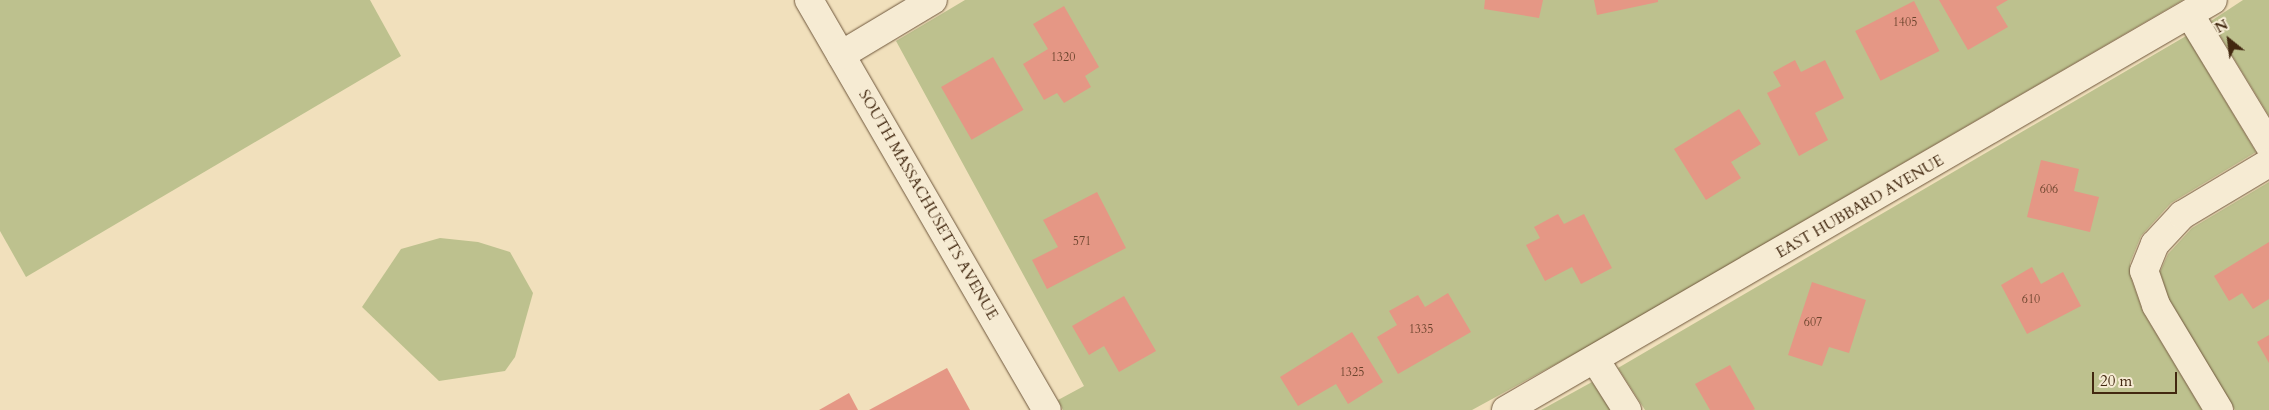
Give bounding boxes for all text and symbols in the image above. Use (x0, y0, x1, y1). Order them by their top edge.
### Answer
north arrow (2204, 15, 2254, 65)
text: N (2212, 15, 2231, 38)
house number: 1405 (1893, 16, 1917, 30)
house number: 1320 (1051, 51, 1075, 65)
street label: SOUTH MASSACHUSETTS AVENUE (855, 87, 1001, 323)
street label: EAST HUBBARD AVENUE (1773, 152, 1947, 262)
house number: 606 (2040, 183, 2058, 197)
house number: 571 (1073, 235, 1091, 249)
house number: 610 (2022, 293, 2040, 307)
house number: 607 (1804, 316, 1822, 330)
house number: 1335 (1409, 323, 1433, 337)
scale bar (2094, 362, 2179, 394)
house number: 1325 (1340, 366, 1364, 380)
text: 20 m (2100, 371, 2132, 391)

